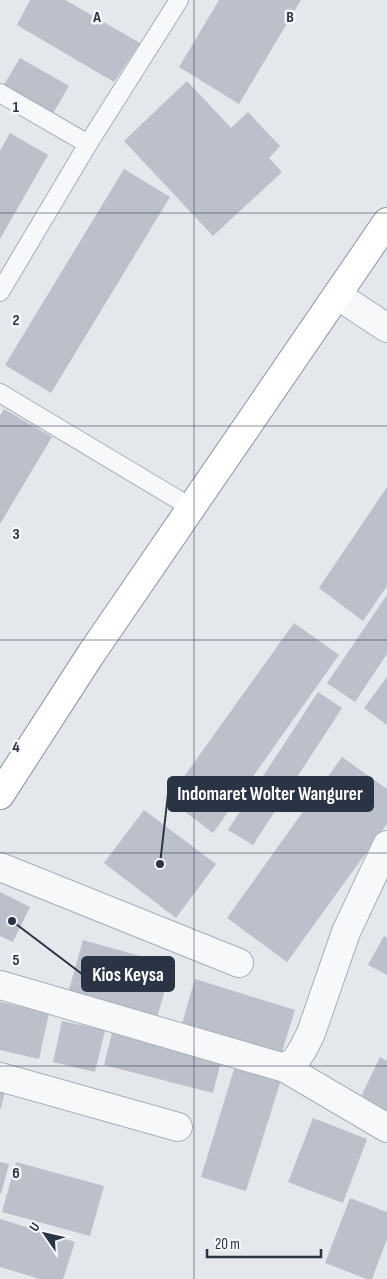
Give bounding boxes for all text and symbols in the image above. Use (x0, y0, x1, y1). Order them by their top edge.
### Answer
text: A (92, 8, 101, 27)
text: B (286, 8, 294, 27)
text: 1 (13, 98, 20, 117)
text: 2 (12, 311, 20, 330)
text: 3 (12, 525, 20, 544)
text: 4 (12, 738, 20, 757)
callout: Indomaret Wolter Wangurer (168, 777, 373, 811)
text: Indomaret Wolter Wangurer (177, 783, 363, 806)
text: 5 (12, 951, 20, 970)
callout: Kios Keysa (82, 957, 174, 991)
text: Kios Keysa (92, 964, 164, 987)
text: 6 (12, 1164, 20, 1183)
north arrow (20, 1209, 70, 1259)
text: U (26, 1219, 44, 1235)
scale bar (207, 1226, 321, 1258)
text: 20 m (215, 1235, 240, 1254)

